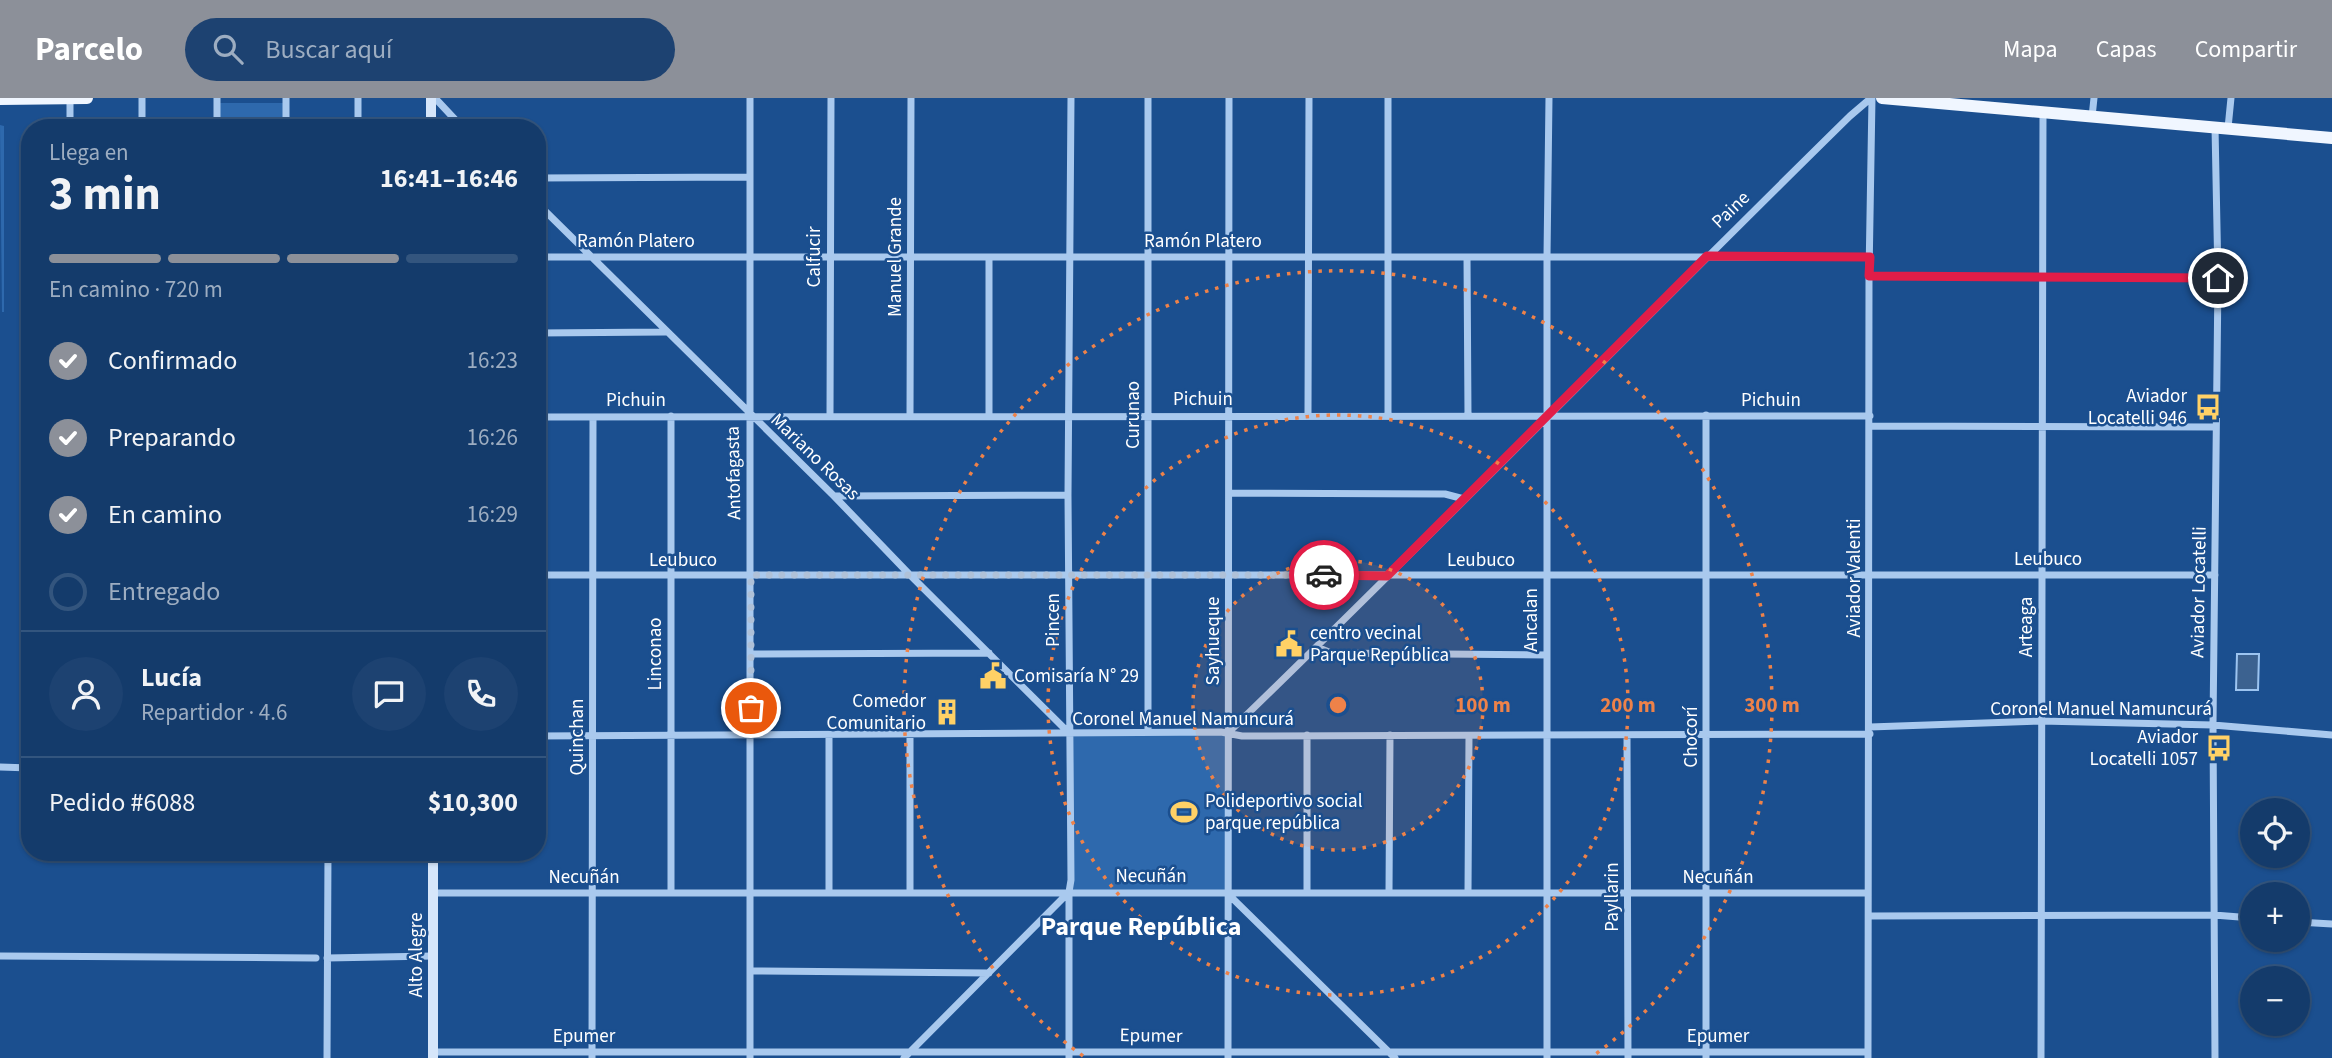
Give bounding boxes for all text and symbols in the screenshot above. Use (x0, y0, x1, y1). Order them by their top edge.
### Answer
search box (185, 18, 675, 81)
text: Parcelo (35, 26, 143, 73)
icon: search (209, 30, 247, 68)
text: Buscar aquí (265, 31, 392, 68)
text: Mapa (2003, 32, 2058, 67)
text: Capas (2096, 32, 2157, 67)
text: Compartir (2195, 32, 2297, 67)
text: Llega en (49, 136, 129, 169)
text: 16:41–16:46 (380, 160, 518, 197)
text: 3 min (49, 162, 161, 227)
street label: Paine (1706, 185, 1756, 235)
street label: Manuel Grande (882, 197, 909, 317)
street label: Calfucir (801, 226, 828, 288)
street label: Ramón Platero (577, 228, 695, 255)
street label: Ramón Platero (1144, 228, 1262, 255)
pin (2188, 248, 2248, 308)
icon: home (2199, 259, 2237, 297)
text: En camino · 720 m (49, 273, 223, 306)
icon: check (49, 342, 87, 380)
text: Confirmado (108, 342, 237, 379)
text: 16:23 (467, 344, 518, 377)
street label: Curunao (1120, 381, 1147, 449)
place label: Aviador Locatelli 946 (2088, 383, 2187, 432)
street label: Pichuin (1173, 386, 1233, 413)
street label: Pichuin (606, 387, 666, 414)
street label: Pichuin (1741, 387, 1801, 414)
bus stop icon: Aviador Locatelli 946 (2193, 392, 2223, 422)
street label: Mariano Rosas (764, 407, 866, 507)
icon: check (49, 419, 87, 457)
text: Preparando (108, 419, 236, 456)
text: 16:26 (467, 421, 518, 454)
street label: Antofagasta (720, 426, 748, 520)
icon: check (49, 496, 87, 534)
text: En camino (108, 496, 222, 533)
text: 16:29 (467, 498, 518, 531)
street label: Aviador Valenti (1841, 518, 1868, 638)
street label: Aviador Locatelli (2184, 526, 2214, 658)
courier (1289, 540, 1359, 610)
street label: Leubuco (2014, 546, 2082, 573)
street label: Leubuco (649, 547, 717, 574)
street label: Leubuco (1447, 547, 1515, 574)
icon: car (1305, 556, 1343, 594)
text: Entregado (108, 573, 220, 610)
street label: Ancalan (1518, 588, 1545, 652)
street label: Pincen (1040, 593, 1067, 647)
street label: Sayhueque (1200, 597, 1227, 686)
street label: Arteaga (2013, 597, 2040, 657)
street label: Linconao (642, 617, 669, 691)
place label: centro vecinal Parque República (1310, 620, 1449, 669)
public building icon: centro vecinal Parque República (1274, 629, 1304, 659)
button: person (49, 657, 123, 731)
button: chat (352, 657, 426, 731)
button: phone (444, 657, 518, 731)
text: Lucía (141, 659, 202, 696)
public building icon: Comisaría N° 29 (978, 661, 1008, 691)
place label: Comisaría N° 29 (1014, 663, 1139, 690)
pin (721, 678, 781, 738)
place label: Comedor Comunitario (827, 688, 926, 737)
icon: bag (732, 689, 770, 727)
text: 100 m (1455, 690, 1511, 720)
text: 200 m (1600, 690, 1656, 720)
text: 300 m (1744, 690, 1800, 720)
centre of rings (1326, 693, 1350, 717)
text: Repartidor · 4.6 (141, 696, 287, 729)
street label: Coronel Manuel Namuncurá (1990, 696, 2212, 723)
building icon: Comedor Comunitario (932, 697, 962, 727)
street label: Quinchan (564, 699, 591, 776)
street label: Chocorí (1678, 705, 1705, 768)
street label: Coronel Manuel Namuncurá (1072, 706, 1294, 733)
place label: Aviador Locatelli 1057 (2089, 724, 2198, 773)
bus stop icon: Aviador Locatelli 1057 (2204, 733, 2234, 763)
text: Pedido #6088 (49, 784, 195, 821)
text: $10,300 (428, 784, 518, 821)
place label: Polideportivo social parque república (1205, 788, 1363, 837)
sports icon: Polideportivo social parque república (1169, 797, 1199, 827)
map controls (2240, 798, 2310, 1036)
button: locate (2240, 798, 2310, 868)
street label: Payllarin (1599, 862, 1626, 932)
street label: Necuñán (1115, 863, 1187, 890)
street label: Necuñán (548, 864, 620, 891)
street label: Necuñán (1682, 864, 1754, 891)
button: + (2240, 882, 2310, 952)
district label: Parque República (1041, 908, 1241, 945)
street label: Alto Alegre (403, 912, 430, 998)
button: − (2240, 966, 2310, 1036)
street label: Epumer (1119, 1022, 1183, 1050)
street label: Epumer (553, 1023, 616, 1050)
street label: Epumer (1687, 1023, 1750, 1050)

